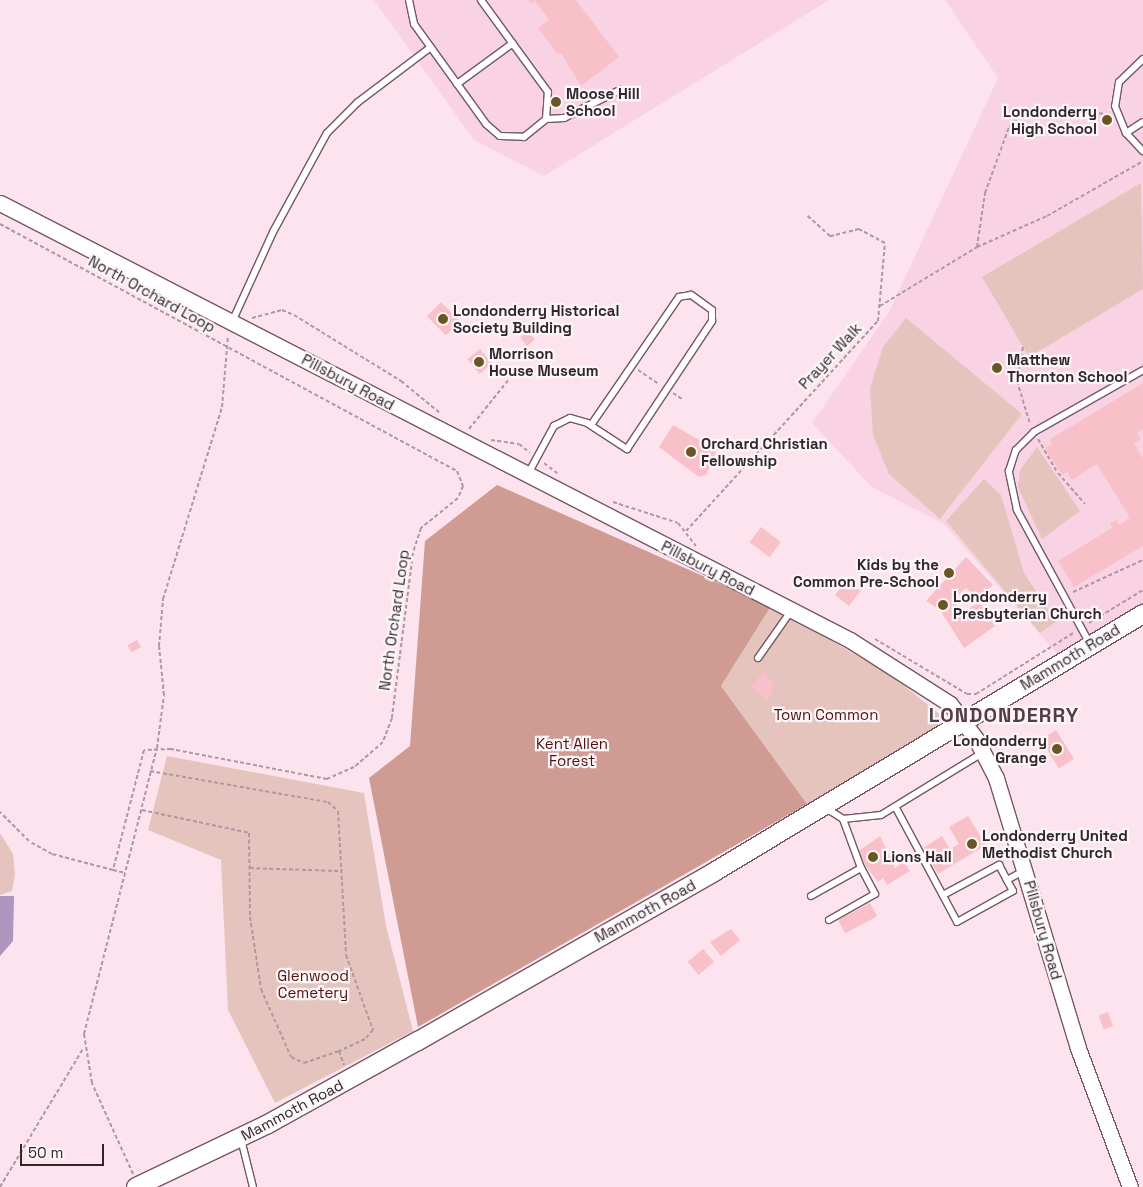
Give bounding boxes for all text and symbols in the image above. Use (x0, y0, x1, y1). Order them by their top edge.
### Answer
place label: Moose Hill School (566, 84, 640, 119)
marker: Moose Hill School (550, 96, 562, 108)
place label: Londonderry High School (1003, 102, 1097, 137)
marker: Londonderry High School (1101, 114, 1113, 126)
street label: North Orchard Loop (85, 252, 219, 336)
place label: Londonderry Historical Society Building (453, 301, 619, 336)
marker: Londonderry Historical Society Building (437, 313, 449, 325)
street label: Prayer Walk (795, 319, 865, 393)
place label: Morrison House Museum (489, 344, 599, 379)
street label: Pillsbury Road (299, 350, 397, 414)
place label: Matthew Thornton School (1007, 350, 1127, 385)
marker: Morrison House Museum (473, 356, 485, 368)
marker: Matthew Thornton School (991, 362, 1003, 374)
place label: Orchard Christian Fellowship (701, 434, 828, 469)
marker: Orchard Christian Fellowship (685, 446, 697, 458)
street label: Pillsbury Road (658, 537, 758, 599)
street label: North Orchard Loop (375, 548, 413, 692)
place label: Kids by the Common Pre-School (793, 555, 939, 590)
marker: Kids by the Common Pre-School (943, 567, 955, 579)
place label: Londonderry Presbyterian Church (953, 587, 1102, 622)
marker: Londonderry Presbyterian Church (937, 599, 949, 611)
street label: Mammoth Road (1017, 620, 1123, 694)
district label: LONDONDERRY (927, 703, 1081, 727)
park label: Town Common (774, 706, 878, 724)
place label: Londonderry Grange (953, 731, 1047, 766)
park label: Kent Allen Forest (536, 734, 608, 769)
marker: Londonderry Grange (1051, 743, 1063, 755)
place label: Londonderry United Methodist Church (982, 826, 1128, 861)
marker: Londonderry United Methodist Church (966, 838, 978, 850)
place label: Lions Hall (883, 848, 952, 866)
marker: Lions Hall (867, 851, 879, 863)
street label: Mammoth Road (591, 876, 699, 946)
street label: Pillsbury Road (1020, 878, 1066, 982)
park label: Glenwood Cemetery (277, 966, 349, 1001)
street label: Mammoth Road (238, 1075, 346, 1145)
scale bar (22, 1134, 106, 1166)
text: 50 m (28, 1143, 63, 1162)

